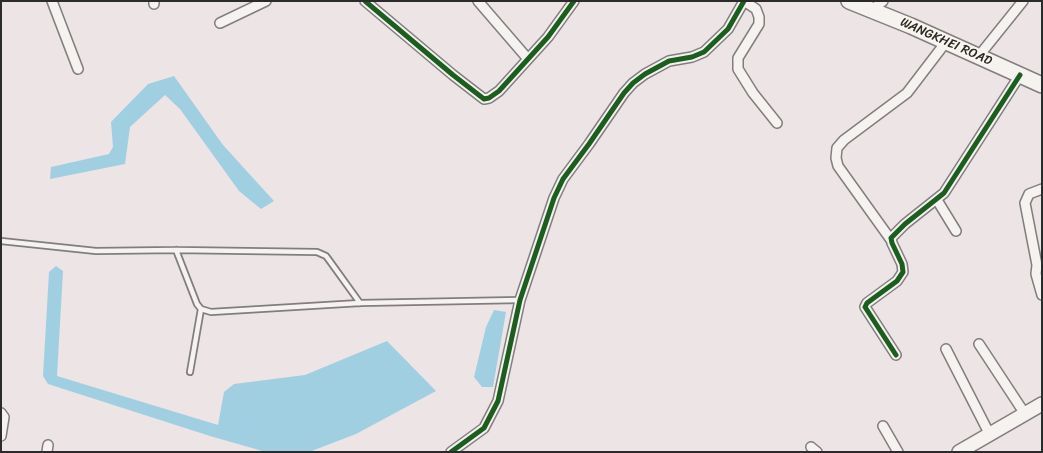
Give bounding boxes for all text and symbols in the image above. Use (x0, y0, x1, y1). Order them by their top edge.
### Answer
street label: WANGKHEI ROAD (898, 15, 994, 69)

